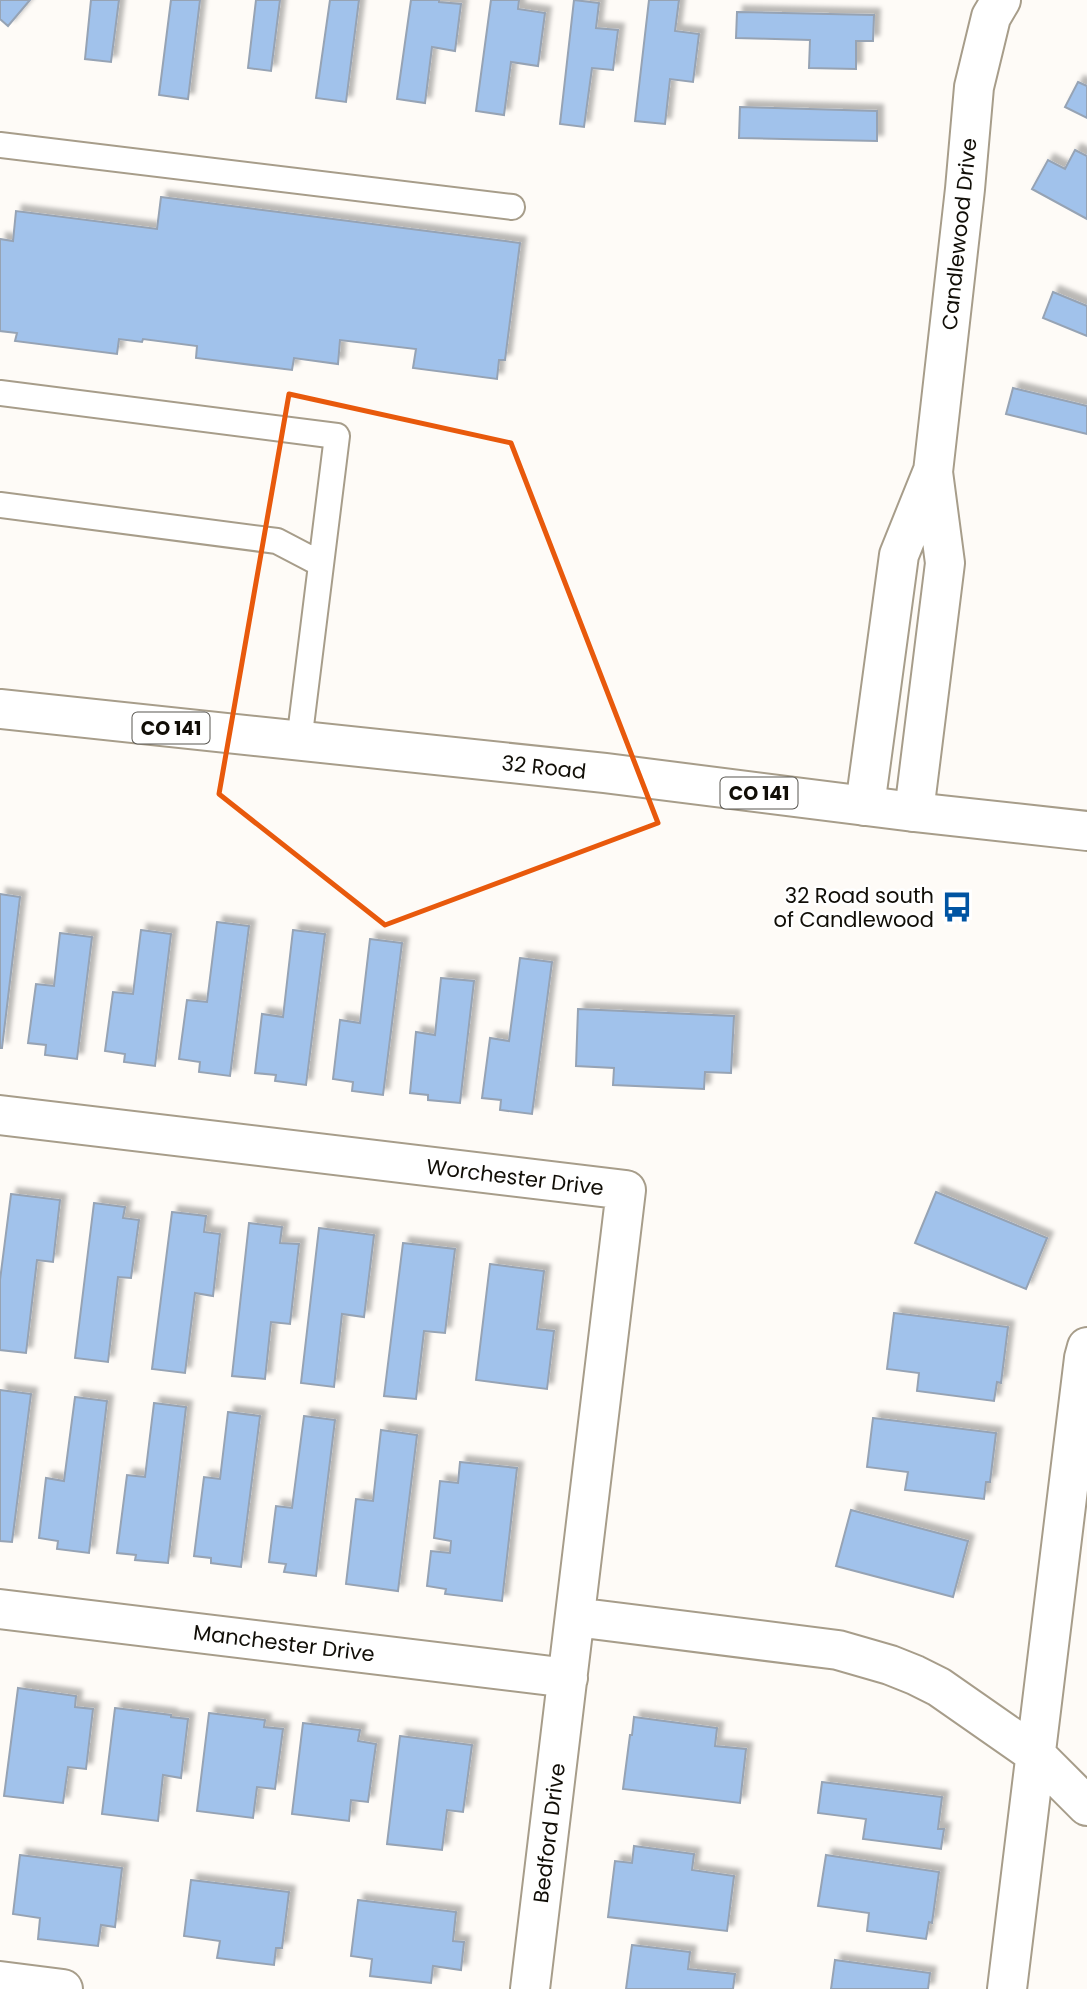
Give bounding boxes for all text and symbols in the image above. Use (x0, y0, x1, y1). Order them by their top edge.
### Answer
street label: Candlewood Drive (935, 137, 983, 331)
road number: CO 141 (132, 712, 210, 744)
street label: 32 Road (500, 748, 588, 786)
road number: CO 141 (720, 778, 798, 808)
place label: 32 Road south of Candlewood (774, 881, 934, 934)
bus stop icon: 32 Road south of Candlewood (940, 890, 974, 924)
street label: Worchester Drive (425, 1152, 605, 1202)
street label: Manchester Drive (192, 1617, 376, 1669)
street label: Bedford Drive (526, 1761, 572, 1905)

